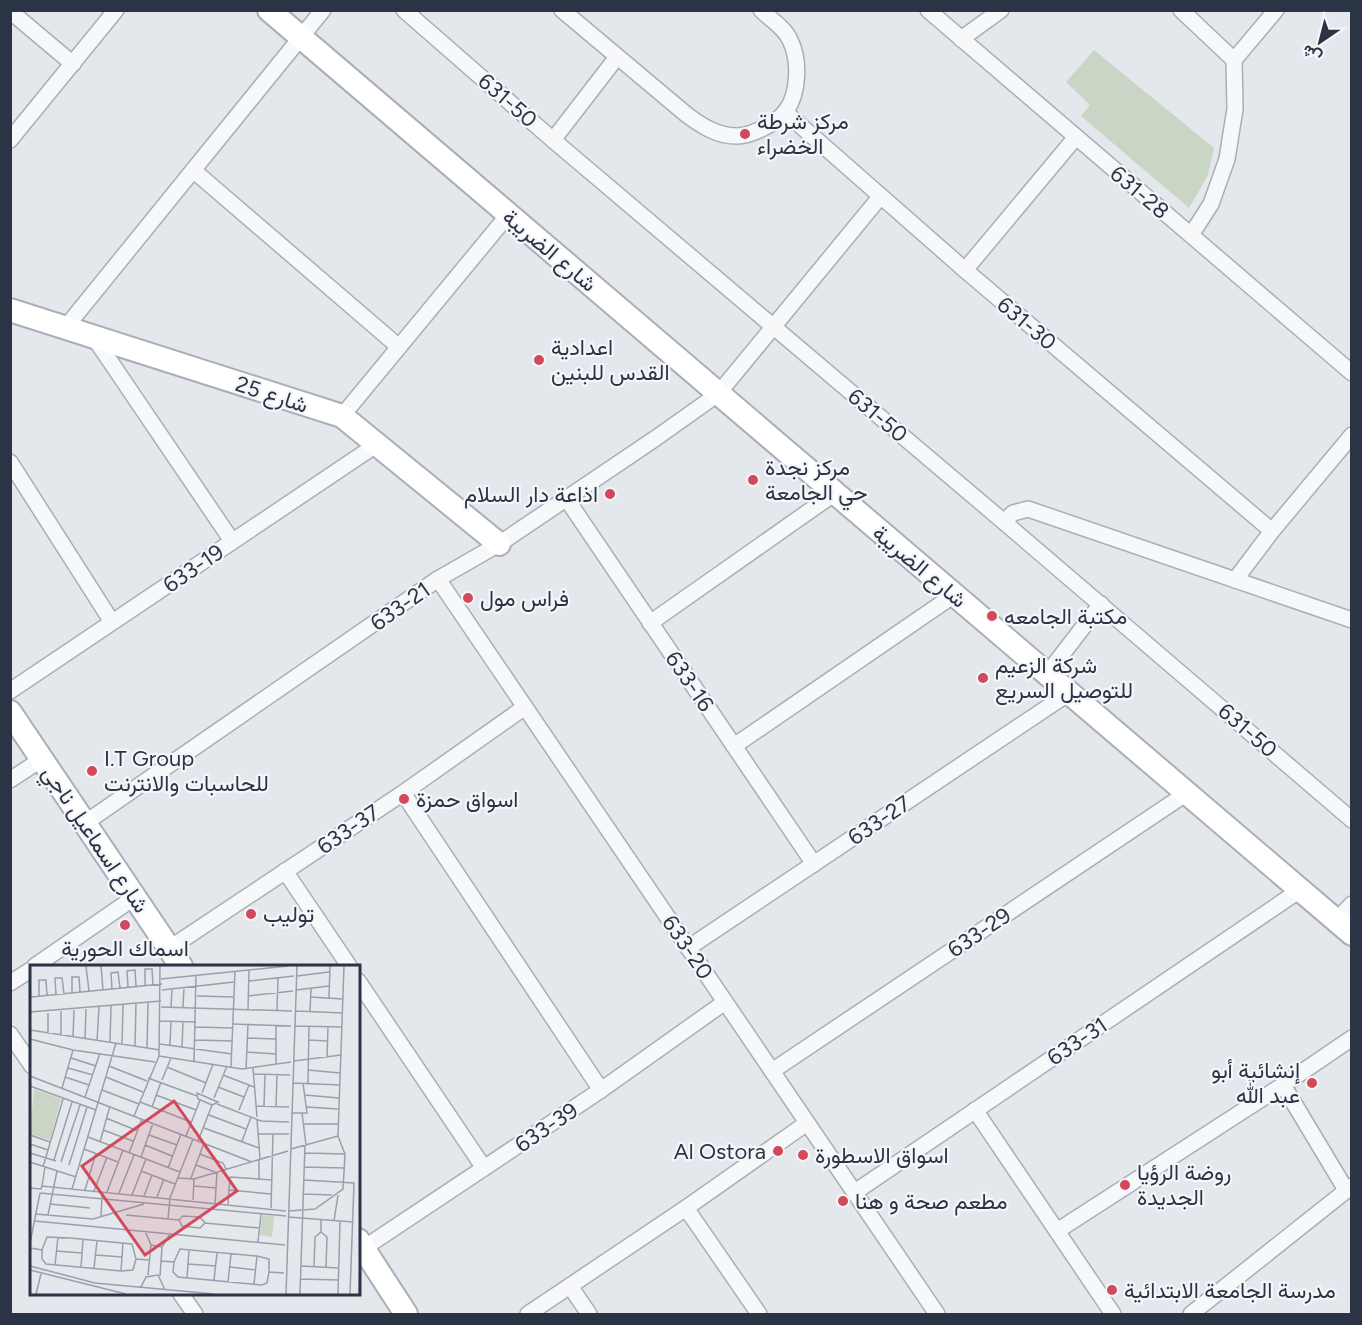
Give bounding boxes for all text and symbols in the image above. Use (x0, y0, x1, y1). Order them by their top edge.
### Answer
north arrow (1290, 12, 1350, 72)
text: ش (1298, 41, 1325, 67)
street label: 631-50 (473, 67, 543, 133)
place label: مركز شرطة الخضراء (757, 108, 849, 160)
marker: مركز شرطة الخضراء (738, 127, 752, 141)
street label: 631-28 (1105, 160, 1175, 225)
street label: شارع الضريبة (497, 203, 602, 298)
street label: 631-30 (992, 291, 1062, 356)
place label: اعدادية القدس للبنين (551, 334, 670, 386)
marker: اعدادية القدس للبنين (532, 353, 546, 367)
street label: شارع 25 (232, 370, 312, 420)
street label: 631-50 (842, 383, 913, 448)
place label: مركز نجدة حي الجامعة (765, 454, 867, 511)
marker: مركز نجدة حي الجامعة (746, 473, 760, 487)
place label: اذاعة دار السلام (464, 481, 598, 509)
marker: اذاعة دار السلام (603, 487, 617, 501)
street label: شارع الضريبة (867, 519, 972, 614)
street label: 633-19 (158, 538, 229, 598)
street label: 633-21 (365, 576, 435, 637)
place label: فراس مول (480, 585, 569, 612)
marker: فراس مول (461, 591, 475, 605)
place label: مكتبة الجامعه (1004, 603, 1127, 630)
marker: مكتبة الجامعه (985, 609, 999, 623)
street label: 633-16 (660, 646, 720, 717)
place label: شركة الزعيم للتوصيل السريع (995, 652, 1133, 705)
marker: شركة الزعيم للتوصيل السريع (976, 671, 990, 685)
street label: 631-50 (1213, 697, 1283, 763)
place label: I.T Group للحاسبات والانترنت (104, 745, 269, 797)
street label: شارع اسماعيل ناجي (32, 760, 155, 921)
marker: I.T Group للحاسبات والانترنت (85, 764, 99, 778)
place label: اسواق حمزة (416, 786, 518, 813)
street label: 633-27 (843, 790, 916, 851)
marker: اسواق حمزة (397, 792, 411, 806)
street label: 633-37 (312, 799, 385, 860)
place label: توليب (263, 901, 315, 928)
street label: 633-29 (943, 902, 1016, 963)
marker: توليب (244, 907, 258, 921)
street label: 633-20 (656, 910, 719, 985)
marker: اسماك الحورية (118, 918, 132, 932)
place label: اسماك الحورية (61, 935, 189, 962)
inset map (30, 965, 360, 1295)
street label: 633-31 (1042, 1012, 1112, 1071)
place label: إنشائية أبو عبد الله (1211, 1057, 1300, 1109)
marker: إنشائية أبو عبد الله (1305, 1076, 1319, 1090)
street label: 633-39 (510, 1097, 583, 1158)
place label: Al Ostora (674, 1138, 766, 1165)
place label: اسواق الاسطورة (815, 1142, 949, 1169)
marker: Al Ostora (771, 1144, 785, 1158)
marker: اسواق الاسطورة (796, 1148, 810, 1162)
place label: روضة الرؤيا الجديدة (1137, 1159, 1231, 1211)
marker: روضة الرؤيا الجديدة (1118, 1178, 1132, 1192)
place label: مطعم صحة و هنا (855, 1188, 1007, 1216)
marker: مطعم صحة و هنا (836, 1194, 850, 1208)
place label: مدرسة الجامعة الابتدائية (1124, 1277, 1336, 1304)
marker: مدرسة الجامعة الابتدائية (1105, 1283, 1119, 1297)

